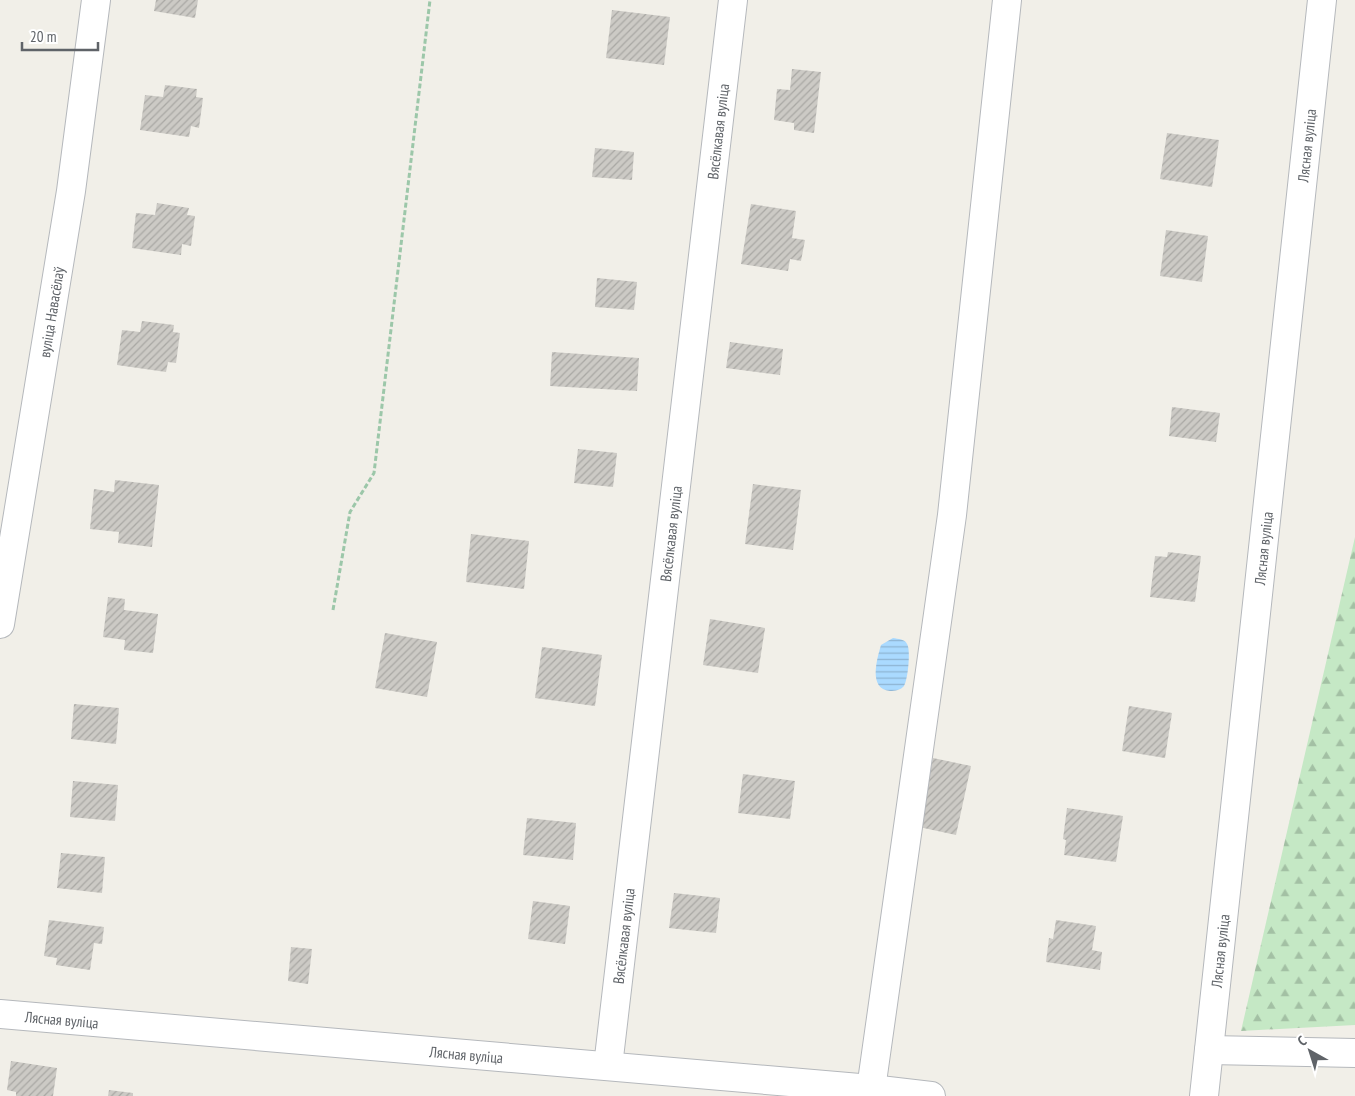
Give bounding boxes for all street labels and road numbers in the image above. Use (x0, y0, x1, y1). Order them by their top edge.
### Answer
street label: Вясёлкавая вуліца (703, 82, 733, 180)
street label: Лясная вуліца (1293, 108, 1320, 184)
street label: вуліца Навасёлаў (34, 265, 68, 359)
street label: Вясёлкавая вуліца (655, 485, 685, 583)
street label: Лясная вуліца (1249, 510, 1276, 587)
street label: Вясёлкавая вуліца (608, 887, 638, 985)
street label: Лясная вуліца (1206, 913, 1233, 990)
street label: Лясная вуліца (23, 1007, 99, 1032)
street label: Лясная вуліца (428, 1041, 504, 1067)

